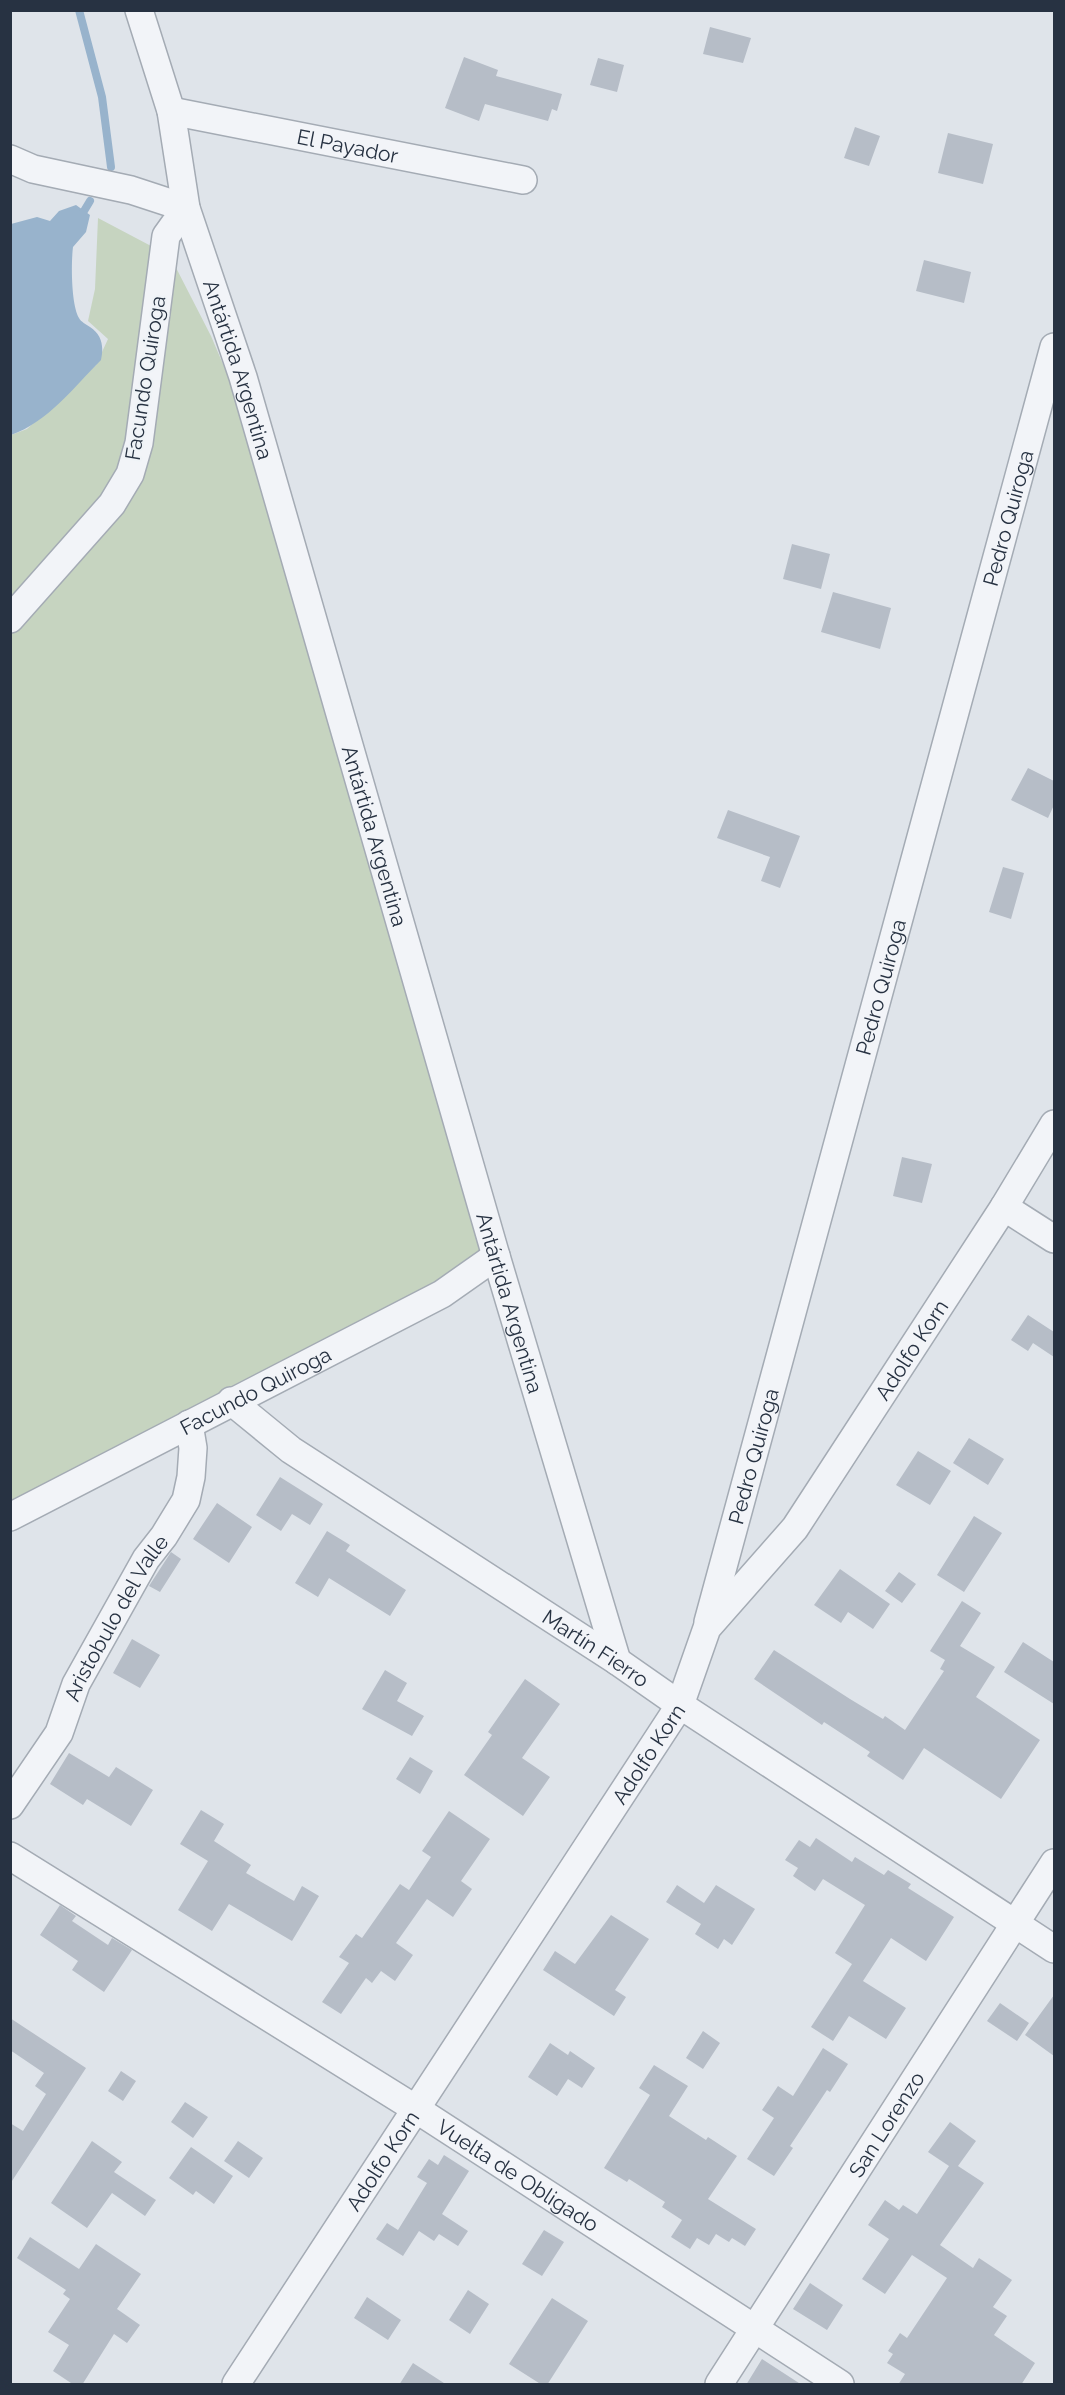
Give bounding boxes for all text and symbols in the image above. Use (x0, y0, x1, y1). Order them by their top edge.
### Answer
street label: El Payador (295, 123, 401, 168)
street label: Antártida Argentina (199, 276, 279, 462)
street label: Facundo Quiroga (120, 294, 170, 462)
street label: Pedro Quiroga (977, 447, 1038, 589)
street label: Antártida Argentina (337, 743, 413, 929)
street label: Pedro Quiroga (850, 916, 911, 1058)
street label: Antártida Argentina (472, 1210, 549, 1396)
street label: Adolfo Korn (869, 1295, 953, 1404)
street label: Facundo Quiroga (176, 1341, 335, 1440)
street label: Pedro Quiroga (723, 1385, 783, 1527)
street label: Aristobulo del Valle (59, 1529, 173, 1704)
street label: Martín Fierro (538, 1604, 654, 1692)
street label: Adolfo Korn (606, 1699, 690, 1809)
street label: San Lorenzo (843, 2067, 929, 2182)
street label: Adolfo Korn (340, 2106, 424, 2215)
street label: Vuelta de Obligado (433, 2114, 604, 2237)

